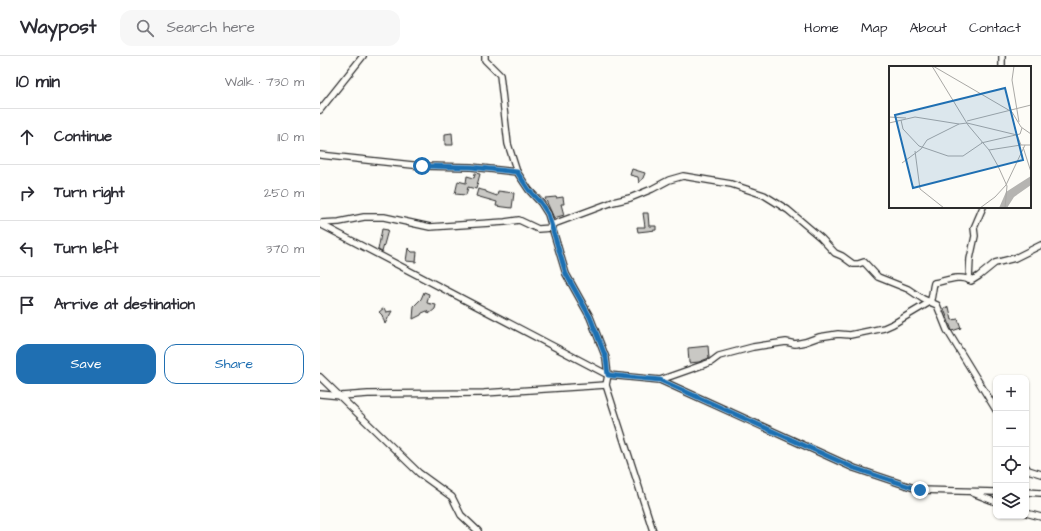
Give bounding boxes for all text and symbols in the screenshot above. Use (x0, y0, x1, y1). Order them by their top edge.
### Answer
search box (120, 10, 400, 46)
text: Waypost (20, 14, 96, 41)
icon: search (134, 17, 156, 39)
text: Search here (166, 17, 255, 38)
text: Home (804, 18, 839, 38)
text: Map (861, 18, 887, 38)
text: About (909, 18, 947, 38)
text: Contact (969, 18, 1021, 38)
inset map (889, 66, 1031, 208)
text: 10 min (16, 70, 60, 94)
text: Walk · 730 m (225, 73, 304, 91)
icon: ahead (16, 126, 38, 148)
text: Continue (54, 126, 112, 147)
text: 110 m (277, 128, 304, 146)
route start (413, 157, 431, 175)
icon: right (16, 182, 38, 204)
text: Turn right (54, 182, 125, 203)
text: 250 m (264, 184, 304, 202)
icon: left (16, 238, 38, 260)
text: Turn left (54, 238, 118, 259)
text: 370 m (266, 240, 304, 258)
icon: arrive (16, 294, 38, 316)
text: Arrive at destination (54, 294, 195, 315)
button: Save (16, 344, 156, 384)
button: Share (164, 344, 304, 384)
map controls (993, 375, 1029, 519)
button: + (993, 375, 1029, 411)
button: − (993, 411, 1029, 447)
button: locate (993, 447, 1029, 483)
route end (911, 481, 929, 499)
button: layers (993, 483, 1029, 519)

